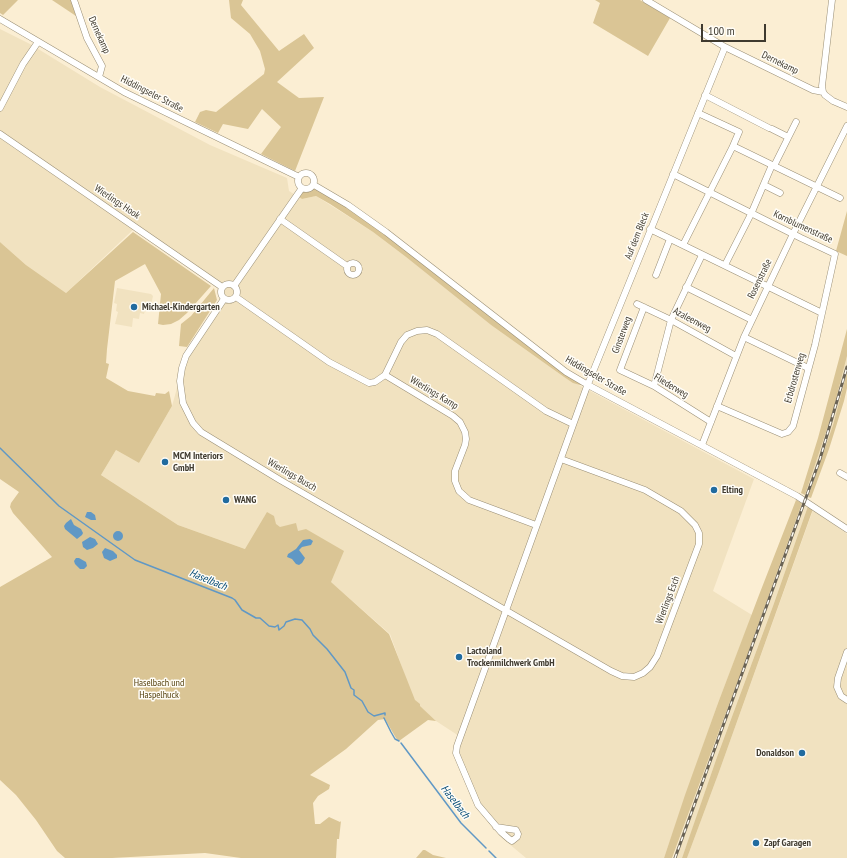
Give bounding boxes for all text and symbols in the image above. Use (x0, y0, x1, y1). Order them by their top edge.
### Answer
street label: Dernekamp (86, 15, 112, 55)
scale bar (703, 16, 768, 42)
text: 100 m (708, 23, 735, 38)
street label: Dernekamp (760, 49, 800, 77)
street label: Hiddingseler Straße (119, 73, 185, 115)
street label: Wierlings Hook (92, 182, 142, 222)
street label: Kornblumenstraße (772, 208, 834, 246)
street label: Auf dem Bleck (622, 211, 652, 261)
street label: Rosenstraße (745, 257, 775, 301)
place label: Michael-Kindergarten (142, 301, 220, 313)
marker: Michael-Kindergarten (129, 302, 139, 312)
street label: Azaleenweg (671, 305, 713, 335)
street label: Ginsterweg (610, 315, 634, 355)
street label: Erbdrostenweg (782, 352, 808, 404)
street label: Hiddingseler Straße (563, 354, 629, 398)
street label: Fliederweg (652, 371, 690, 401)
street label: Wierlings Kamp (408, 374, 460, 412)
place label: MCM Interiors GmbH (173, 450, 223, 474)
street label: Wierlings Busch (265, 456, 319, 494)
marker: MCM Interiors GmbH (160, 457, 170, 467)
place label: Elting (722, 484, 743, 496)
marker: Elting (709, 485, 719, 495)
place label: WANG (234, 494, 256, 506)
marker: WANG (221, 495, 231, 505)
water label: Haselbach (187, 567, 229, 593)
street label: Wierlings Esch (653, 574, 683, 626)
place label: Lactoland Trockenmilchwerk GmbH (467, 645, 555, 668)
marker: Lactoland Trockenmilchwerk GmbH (454, 652, 464, 662)
park label: Haselbach und Haspelhuck (134, 677, 184, 700)
place label: Donaldson (756, 747, 794, 759)
marker: Donaldson (797, 748, 807, 758)
water label: Haselbach (438, 783, 472, 821)
place label: Zapf Garagen (764, 837, 811, 849)
marker: Zapf Garagen (751, 838, 761, 848)

